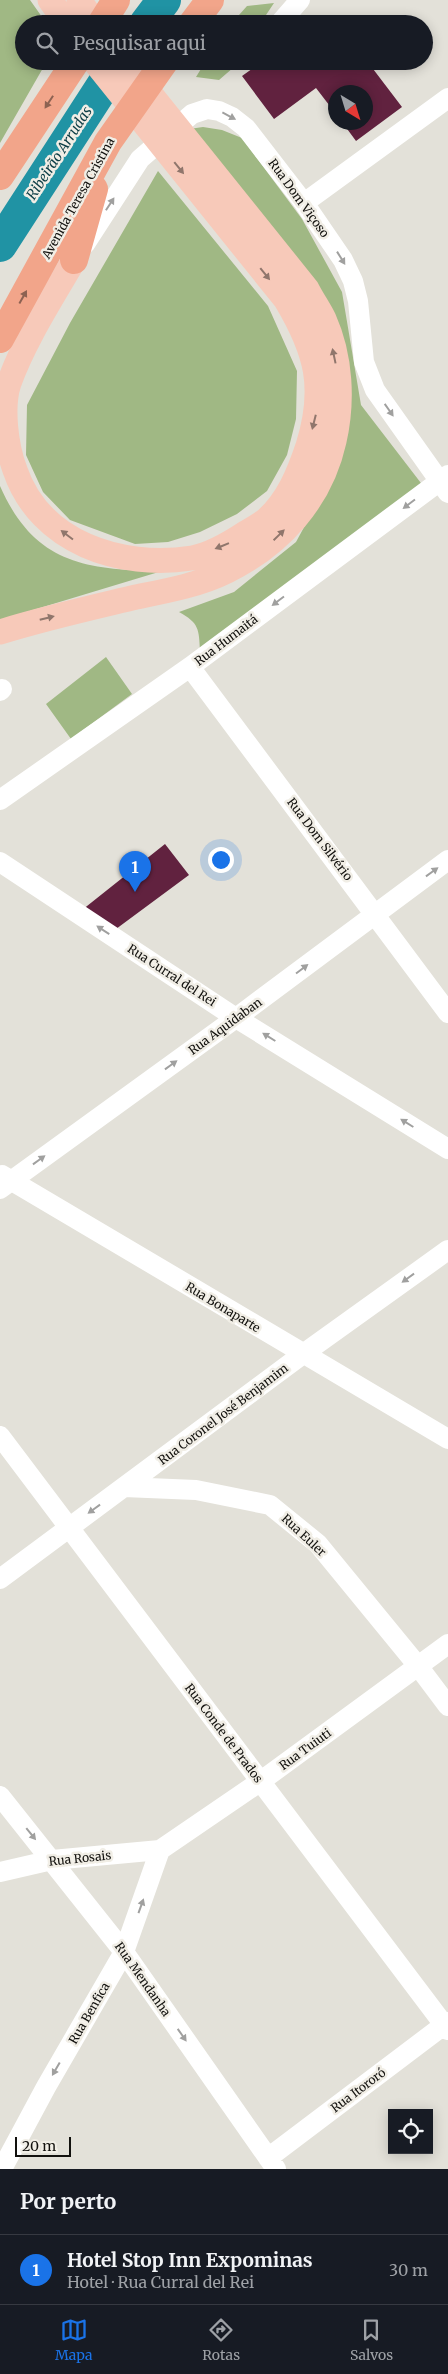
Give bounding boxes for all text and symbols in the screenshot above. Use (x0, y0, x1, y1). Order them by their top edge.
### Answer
search box (15, 15, 433, 70)
icon: search (33, 29, 61, 57)
text: Pesquisar aqui (73, 31, 206, 55)
north arrow (328, 85, 373, 130)
one-way arrow (44, 95, 54, 109)
water label: Ribeirão Arrudas (22, 103, 96, 203)
one-way arrow (222, 112, 236, 120)
street label: Avenida Teresa Cristina (38, 134, 118, 262)
street label: Rua Dom Viçoso (265, 156, 333, 240)
one-way arrow (174, 161, 185, 174)
one-way arrow (105, 198, 115, 211)
one-way arrow (336, 251, 346, 264)
one-way arrow (260, 267, 271, 280)
one-way arrow (19, 290, 28, 303)
one-way arrow (330, 348, 338, 364)
one-way arrow (384, 403, 394, 417)
one-way arrow (310, 414, 318, 429)
one-way arrow (403, 498, 416, 509)
one-way arrow (273, 529, 285, 541)
one-way arrow (61, 530, 74, 541)
one-way arrow (214, 542, 229, 550)
one-way arrow (272, 595, 285, 606)
street label: Rua Humaitá (191, 611, 261, 669)
one-way arrow (39, 614, 54, 622)
street label: Rua Dom Silvério (284, 795, 356, 883)
your location (208, 847, 234, 873)
pin: 1 (119, 851, 151, 892)
one-way arrow (425, 866, 438, 877)
one-way arrow (96, 925, 110, 935)
street label: Rua Curral del Rei (125, 941, 219, 1009)
one-way arrow (295, 963, 308, 974)
street label: Rua Aquidaban (185, 994, 265, 1058)
one-way arrow (262, 1033, 275, 1042)
one-way arrow (164, 1060, 178, 1070)
one-way arrow (400, 1118, 413, 1128)
one-way arrow (33, 1155, 46, 1165)
one-way arrow (402, 1273, 415, 1283)
street label: Rua Bonaparte (183, 1279, 263, 1335)
street label: Rua Coronel José Benjamim (155, 1360, 291, 1468)
one-way arrow (88, 1504, 101, 1515)
street label: Rua Euler (279, 1511, 330, 1560)
street label: Rua Conde de Prados (182, 1680, 266, 1786)
street label: Rua Tuiuti (276, 1725, 334, 1773)
one-way arrow (25, 1827, 36, 1840)
street label: Rua Rosais (48, 1847, 112, 1869)
one-way arrow (138, 1898, 145, 1913)
street label: Rua Mendanha (112, 1939, 174, 2019)
street label: Rua Benfica (65, 1979, 113, 2046)
one-way arrow (177, 2028, 187, 2042)
one-way arrow (51, 2063, 60, 2076)
street label: Rua Itororó (328, 2065, 388, 2115)
map controls (388, 2109, 433, 2154)
button: locate (388, 2109, 433, 2154)
scale bar (15, 2134, 71, 2157)
text: 20 m (22, 2137, 56, 2155)
text: Por perto (20, 2188, 116, 2215)
text: Hotel Stop Inn Expominas (67, 2248, 313, 2272)
text: 1 (32, 2260, 40, 2280)
text: 30 m (389, 2260, 428, 2280)
text: Hotel · Rua Curral del Rei (67, 2272, 254, 2292)
tab: Mapa (55, 2316, 92, 2364)
tab: Rotas (202, 2316, 240, 2364)
tab: Salvos (350, 2316, 393, 2364)

